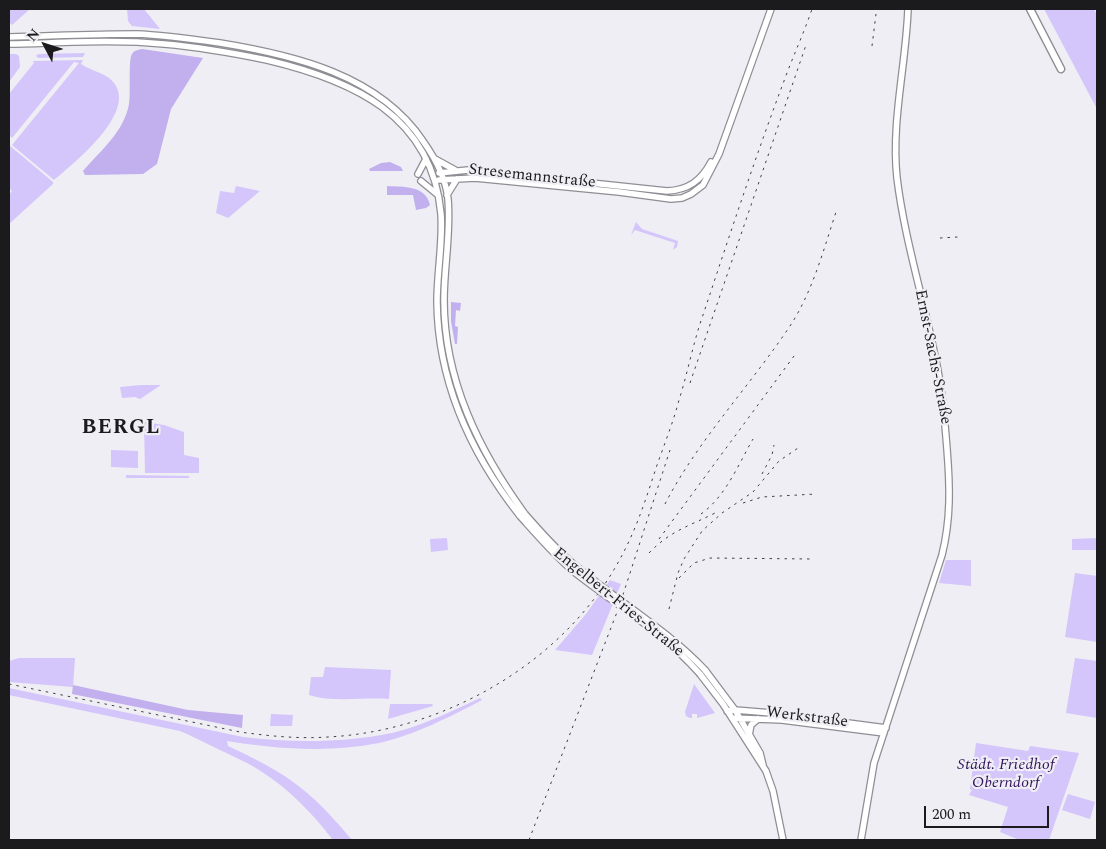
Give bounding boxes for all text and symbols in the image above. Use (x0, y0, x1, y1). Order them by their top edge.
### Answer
north arrow (20, 20, 70, 70)
text: N (21, 24, 45, 46)
street label: Stresemannstraße (468, 161, 596, 193)
street label: Ernst-Sachs-Straße (910, 288, 954, 426)
district label: BERGL (81, 416, 161, 442)
street label: Engelbert-Fries-Straße (549, 544, 687, 662)
street label: Werkstraße (765, 703, 849, 733)
park label: Städt. Friedhof Oberndorf (957, 756, 1055, 794)
scale bar (926, 796, 1051, 828)
text: 200 m (932, 803, 971, 826)

